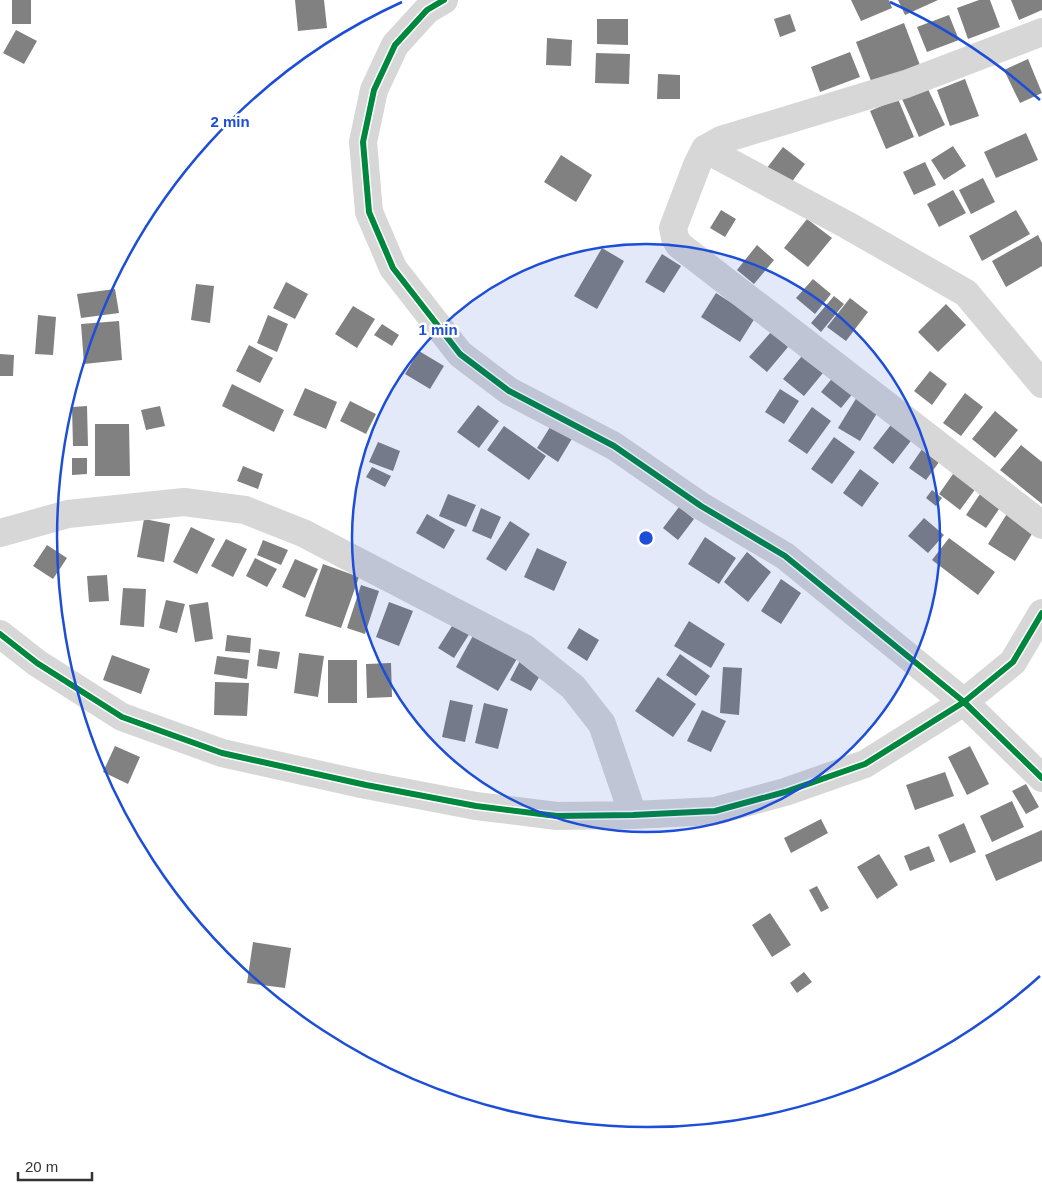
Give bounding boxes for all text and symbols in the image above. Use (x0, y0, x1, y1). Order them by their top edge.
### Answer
text: 2 min (210, 113, 250, 130)
text: 1 min (418, 321, 458, 338)
centre of rings (637, 529, 655, 547)
scale bar (18, 1150, 91, 1182)
text: 20 m (25, 1158, 58, 1175)

